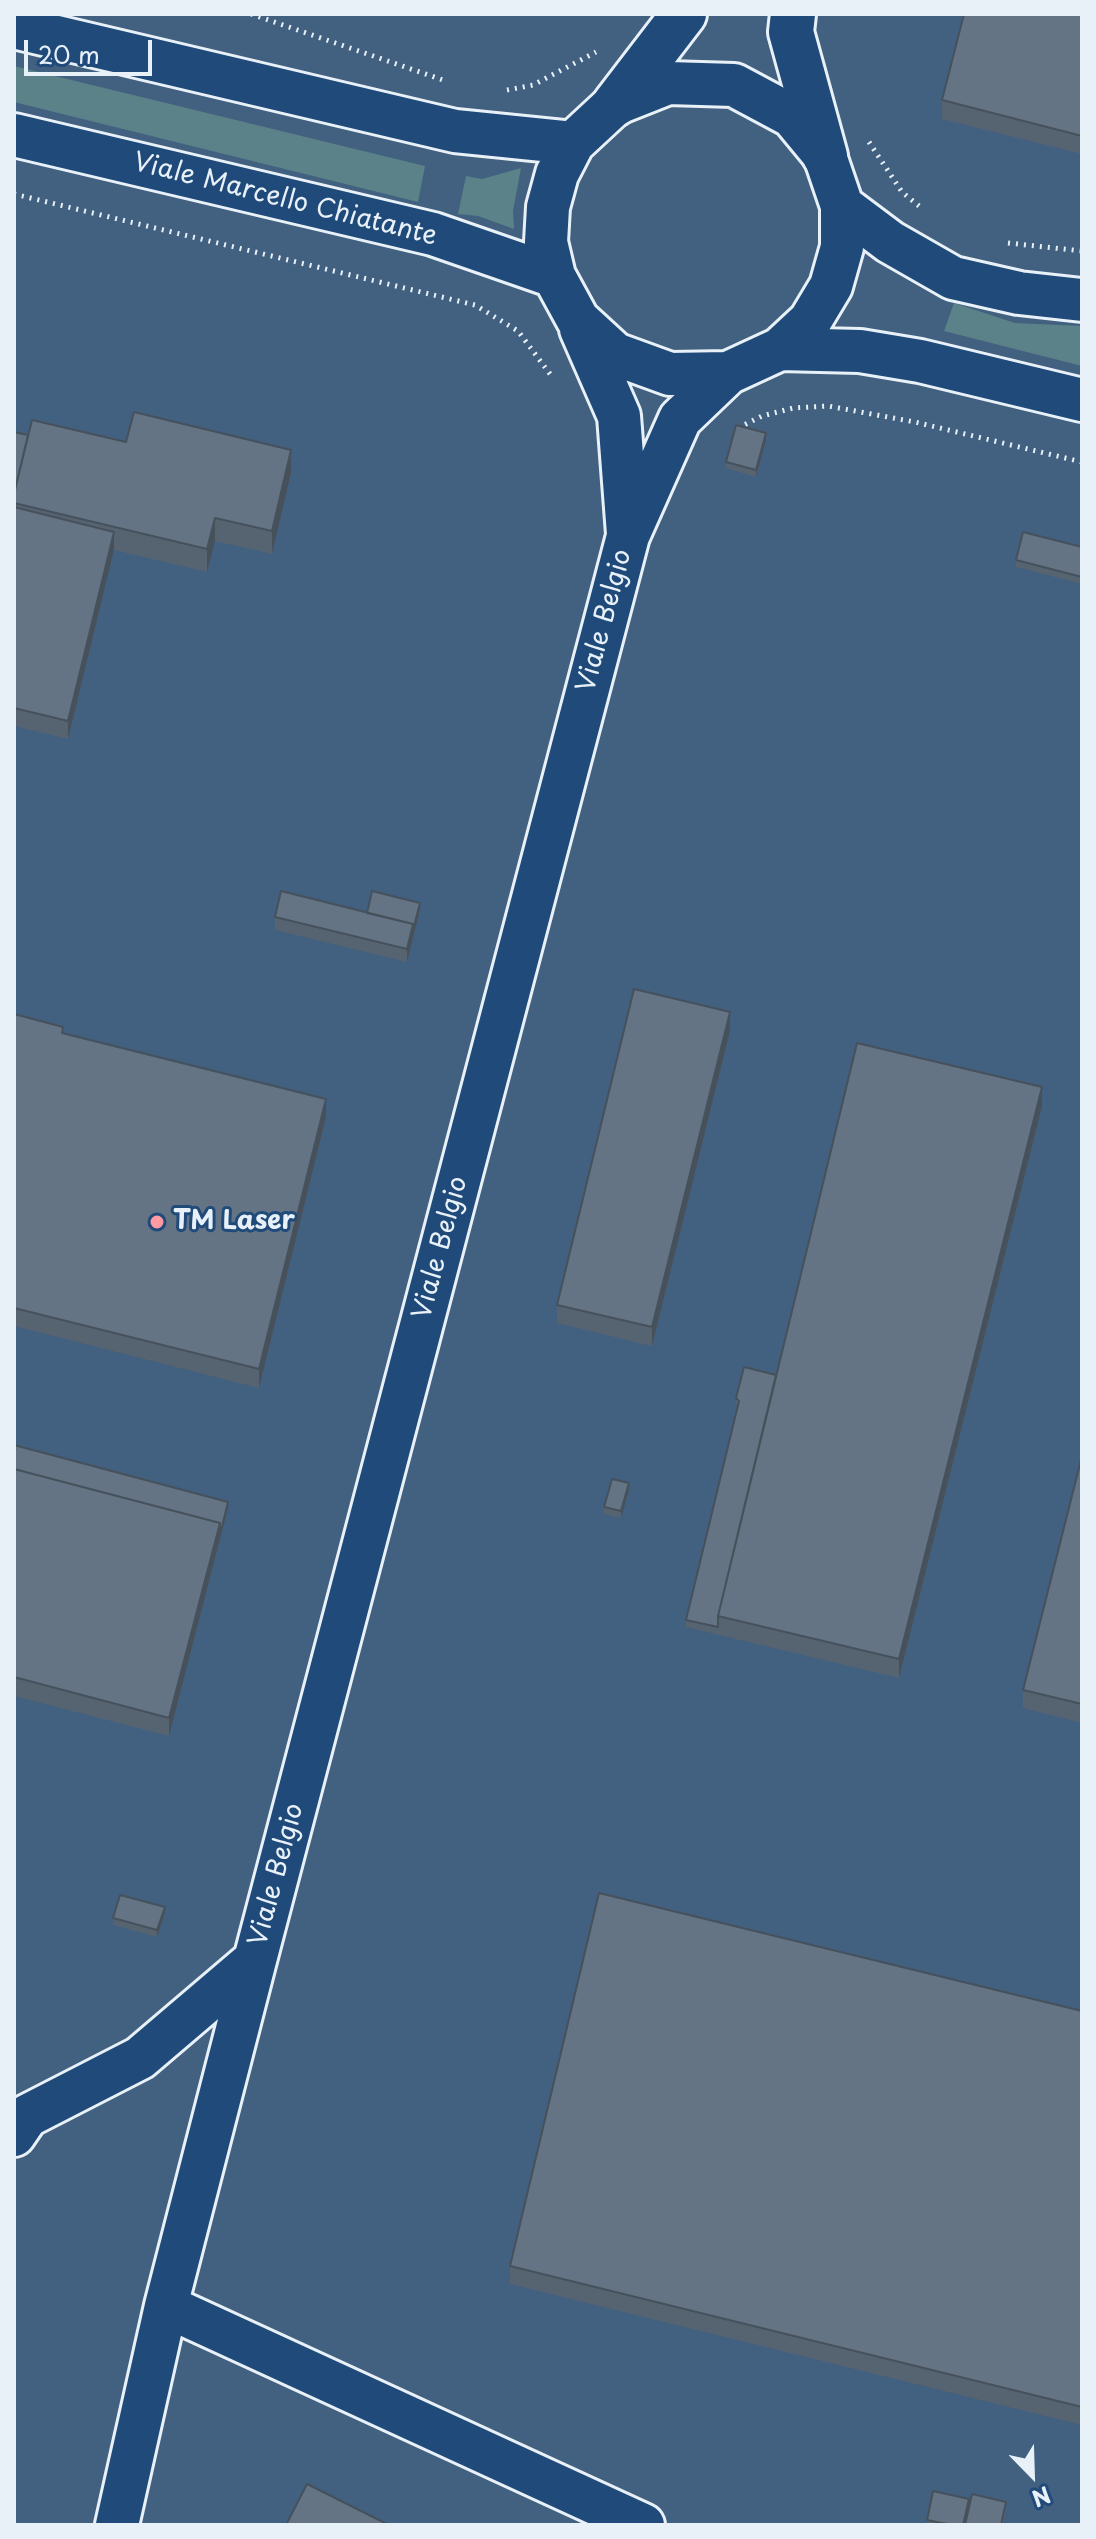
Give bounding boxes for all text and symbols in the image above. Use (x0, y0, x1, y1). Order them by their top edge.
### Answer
scale bar (28, 24, 156, 74)
text: 20 m (38, 36, 100, 72)
street label: Viale Marcello Chiatante (130, 147, 440, 253)
street label: Viale Belgio (571, 546, 639, 696)
street label: Viale Belgio (407, 1173, 475, 1323)
place label: TM Laser (173, 1206, 295, 1238)
marker: TM Laser (148, 1213, 166, 1231)
street label: Viale Belgio (243, 1800, 311, 1950)
north arrow (992, 2435, 1072, 2515)
text: N (1027, 2479, 1056, 2516)

